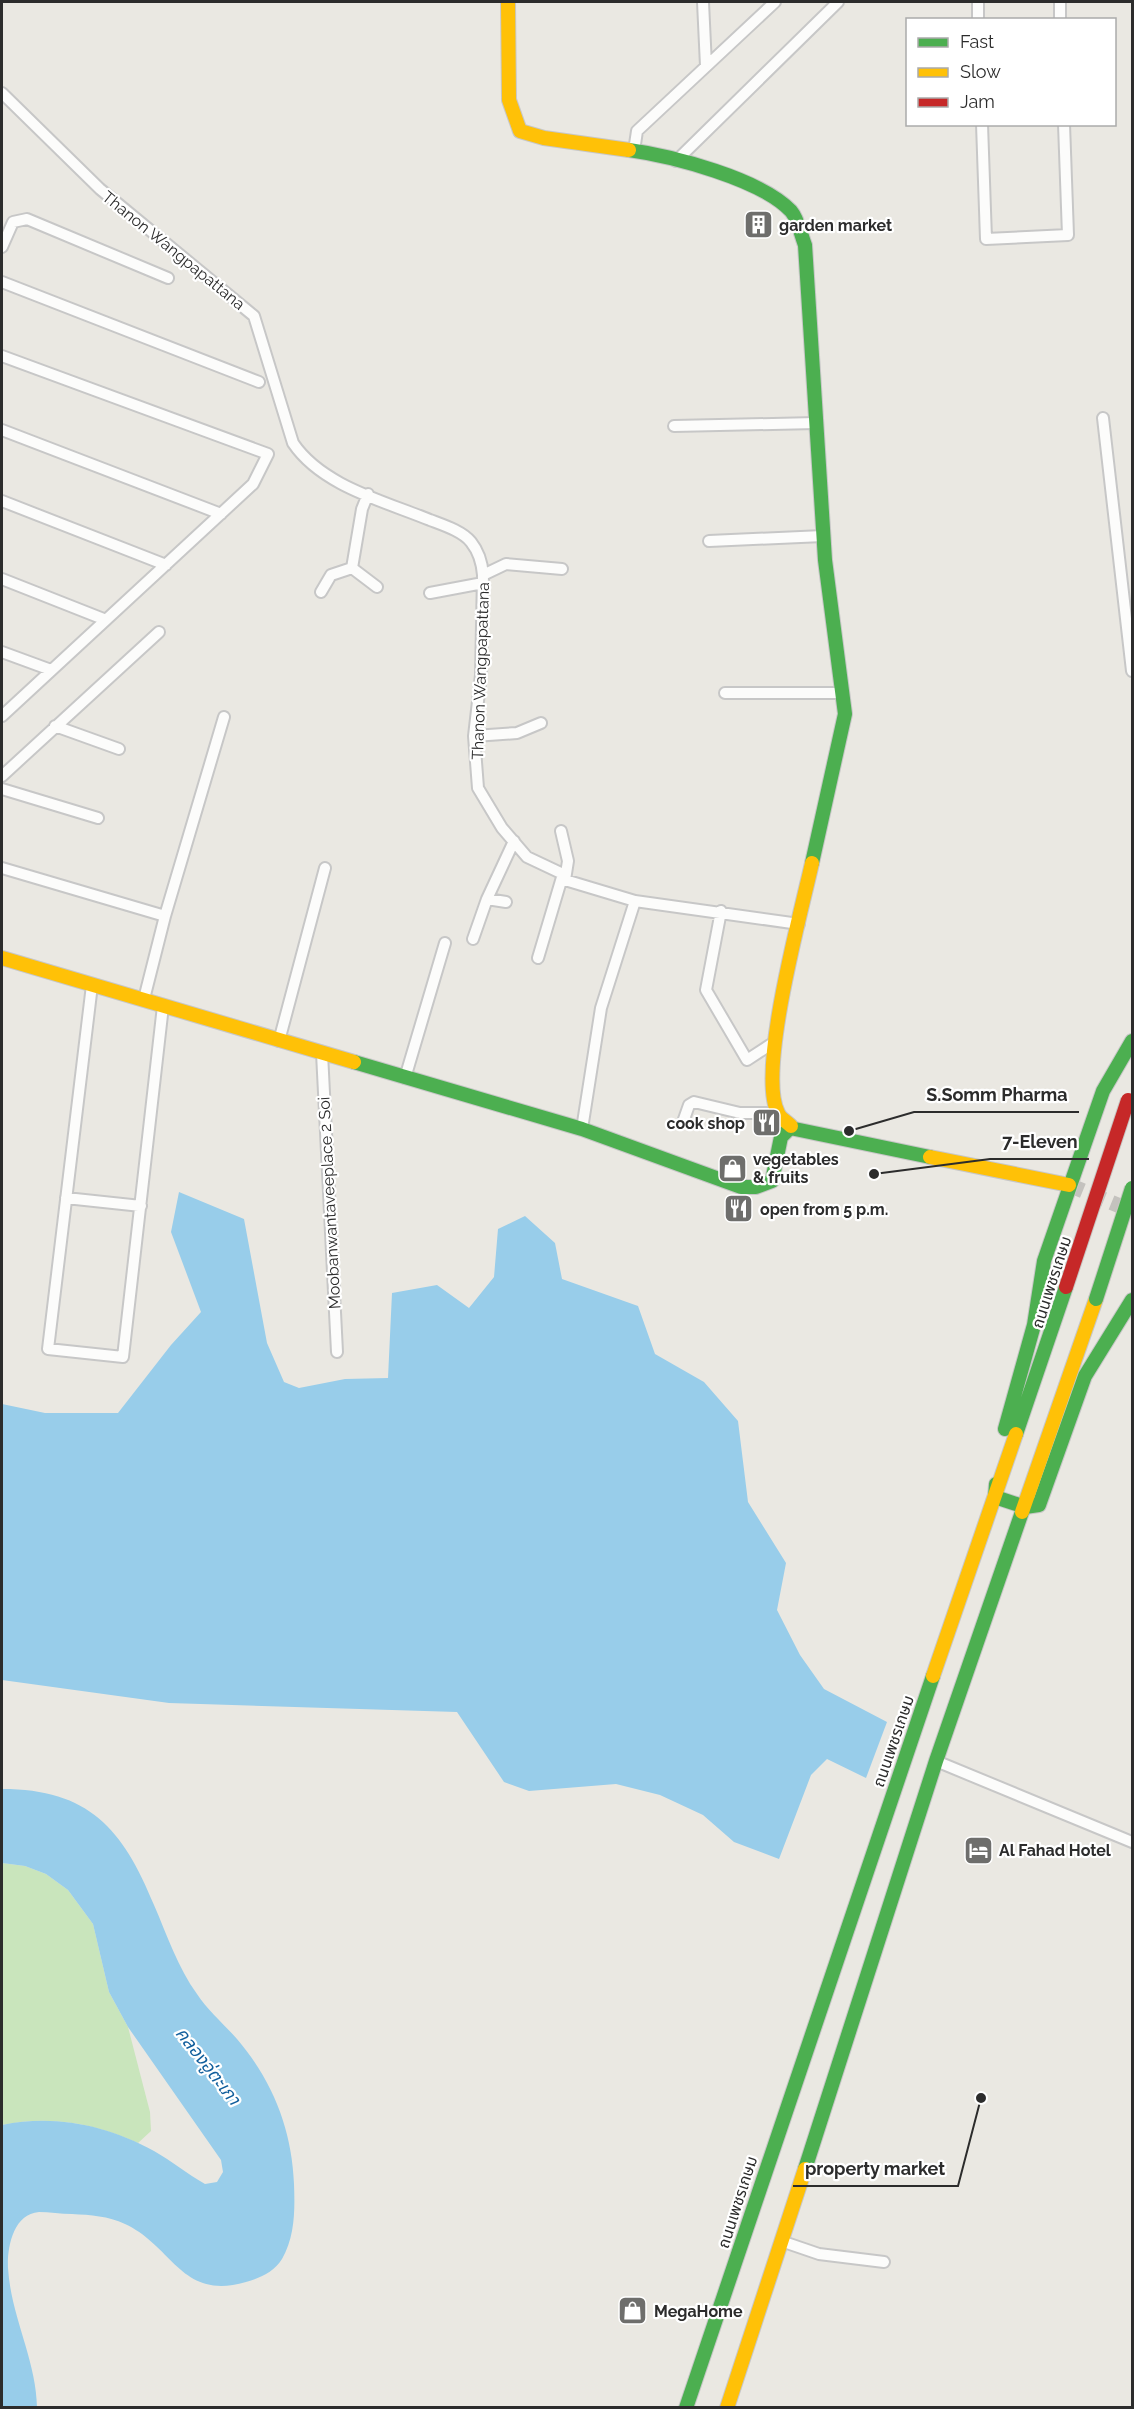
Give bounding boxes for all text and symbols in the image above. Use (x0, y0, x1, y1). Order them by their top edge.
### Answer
legend (906, 18, 1116, 126)
text: Fast (960, 31, 994, 52)
text: Slow (960, 61, 1001, 82)
text: Jam (960, 91, 995, 112)
street label: Thanon Wangpapattana (99, 187, 249, 314)
building icon: garden market (742, 209, 774, 241)
place label: garden market (779, 216, 892, 235)
street label: Thanon Wangpapattana (468, 582, 493, 760)
callout: S.Somm Pharma (914, 1076, 1079, 1112)
text: S.Somm Pharma (926, 1084, 1068, 1105)
street label: Moobanwantaveeplace 2 Soi (314, 1096, 345, 1310)
restaurant icon: cook shop (750, 1107, 782, 1139)
place label: cook shop (666, 1114, 745, 1133)
callout: 7-Eleven (990, 1123, 1089, 1159)
text: 7-Eleven (1002, 1131, 1078, 1152)
place label: vegetables & fruits (753, 1150, 839, 1187)
shop icon: vegetables & fruits (716, 1152, 748, 1184)
restaurant icon: open from 5 p.m. (723, 1193, 755, 1225)
place label: open from 5 p.m. (760, 1200, 888, 1219)
street label: ถนนเพชรเกษม (1028, 1234, 1075, 1331)
street label: ถนนเพชรเกษม (869, 1693, 918, 1790)
hotel icon: Al Fahad Hotel (962, 1834, 994, 1866)
place label: Al Fahad Hotel (999, 1841, 1112, 1860)
water label: คลองอู่ตะเภา (171, 2023, 246, 2110)
callout: property market (793, 2150, 958, 2186)
street label: ถนนเพชรเกษม (714, 2154, 761, 2251)
text: property market (805, 2158, 945, 2179)
shop icon: MegaHome (617, 2295, 649, 2327)
place label: MegaHome (654, 2302, 743, 2321)

